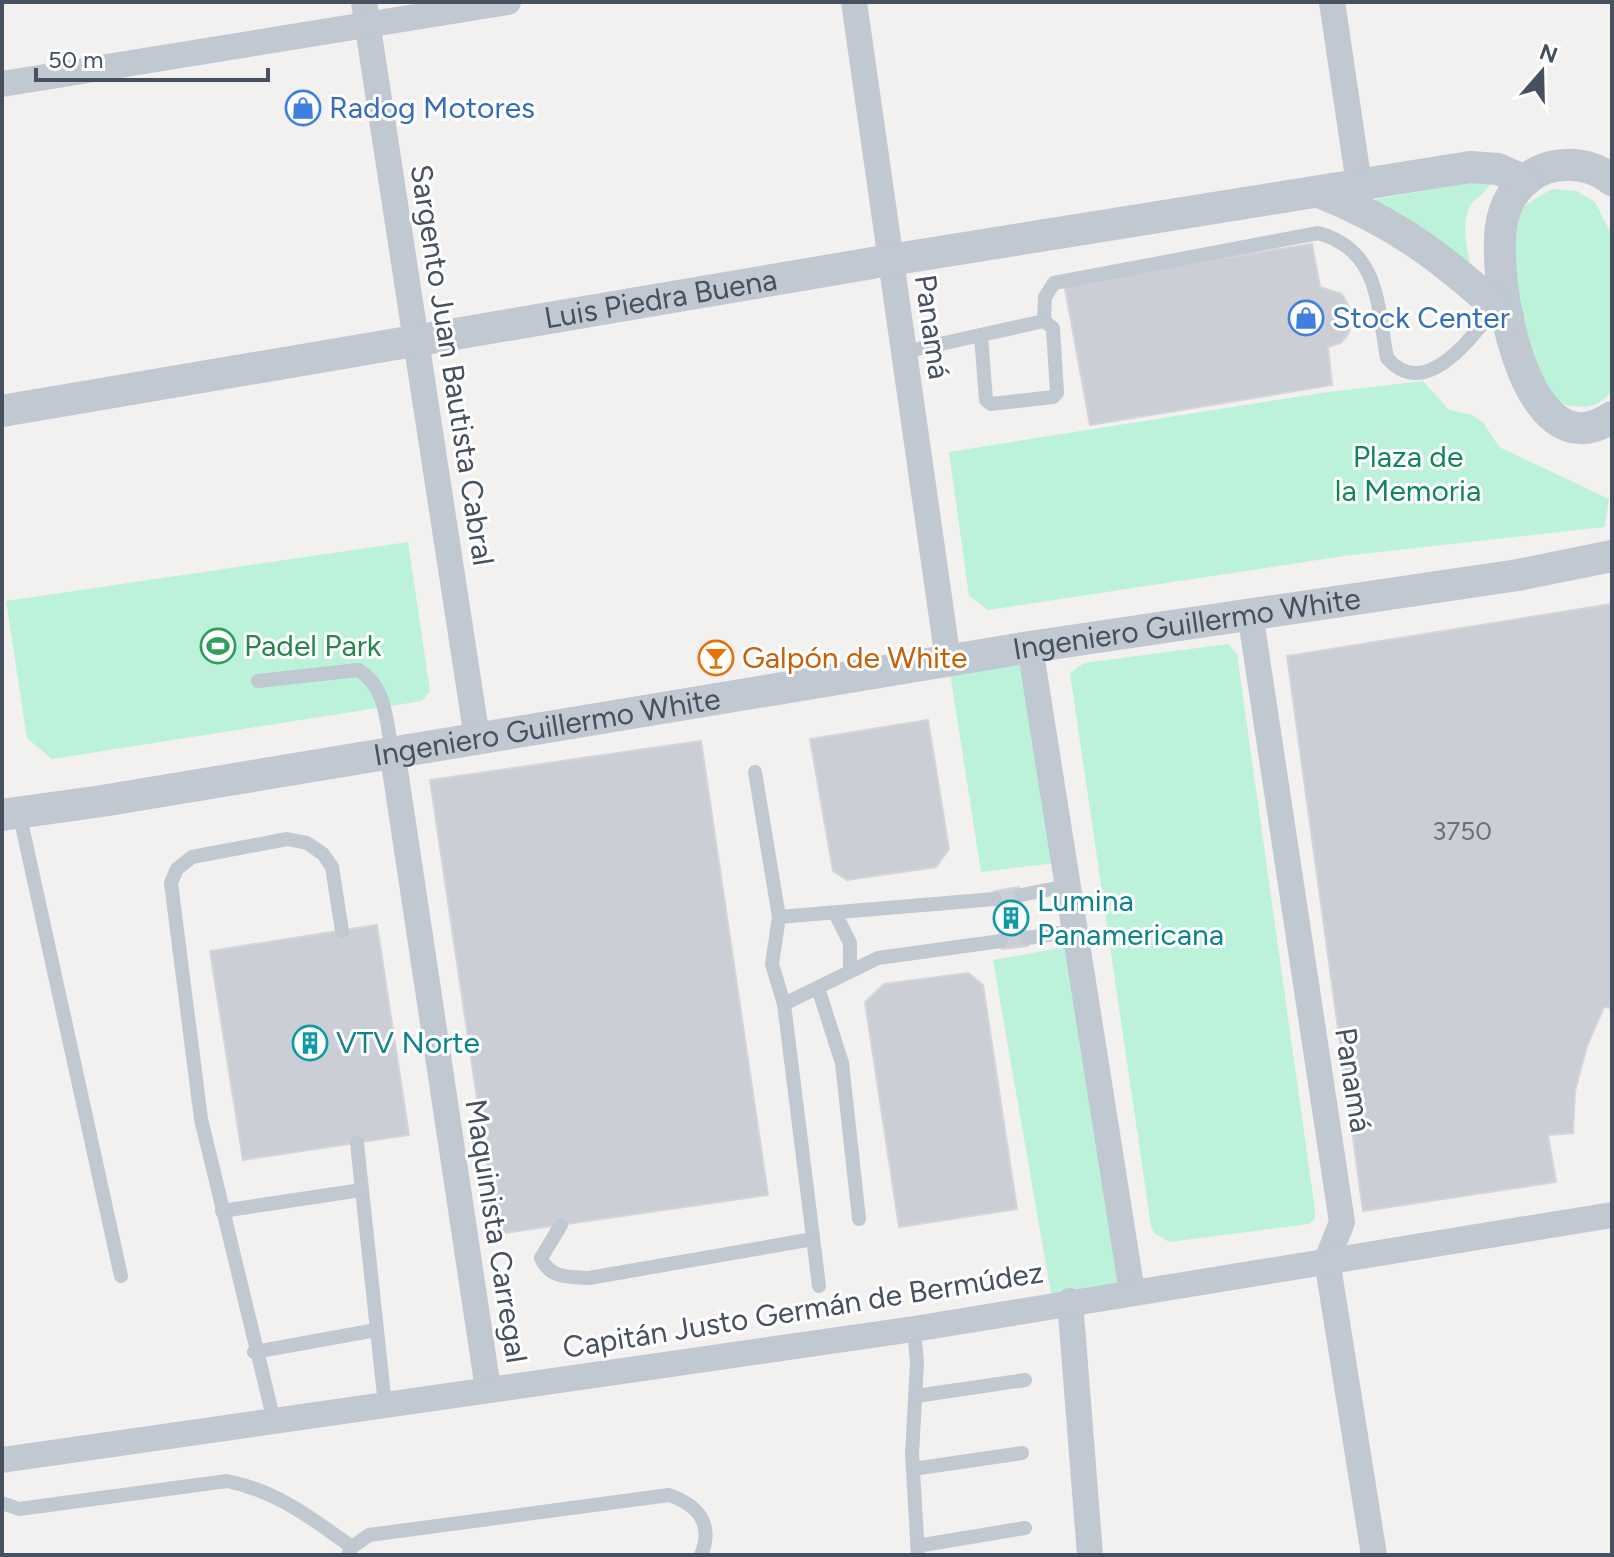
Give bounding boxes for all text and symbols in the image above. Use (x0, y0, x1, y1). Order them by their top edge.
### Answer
scale bar (36, 32, 268, 82)
north arrow (1502, 32, 1582, 112)
text: N (1536, 38, 1561, 69)
text: 50 m (48, 45, 104, 74)
shop icon: Radog Motores (284, 89, 322, 127)
place label: Radog Motores (329, 89, 535, 126)
street label: Sargento Juan Bautista Cabral (403, 162, 502, 568)
street label: Luis Piedra Buena (541, 261, 780, 337)
street label: Panamá (907, 272, 958, 382)
shop icon: Stock Center (1287, 299, 1325, 337)
place label: Stock Center (1332, 299, 1510, 336)
park label: Plaza de la Memoria (1335, 438, 1481, 509)
street label: Ingeniero Guillermo White (1010, 579, 1363, 668)
sports icon: Padel Park (199, 627, 237, 665)
place label: Padel Park (244, 627, 382, 664)
bar icon: Galpón de White (697, 639, 735, 677)
place label: Galpón de White (742, 639, 968, 676)
street label: Ingeniero Guillermo White (371, 680, 723, 774)
house number: 3750 (1432, 815, 1492, 847)
place label: Lumina Panamericana (1037, 882, 1224, 953)
building icon: Lumina Panamericana (992, 899, 1030, 937)
building icon: VTV Norte (291, 1024, 329, 1062)
place label: VTV Norte (336, 1024, 480, 1061)
street label: Panamá (1327, 1025, 1380, 1135)
street label: Maquinista Carregal (457, 1096, 536, 1365)
street label: Capitán Justo Germán de Bermúdez (560, 1253, 1046, 1366)

